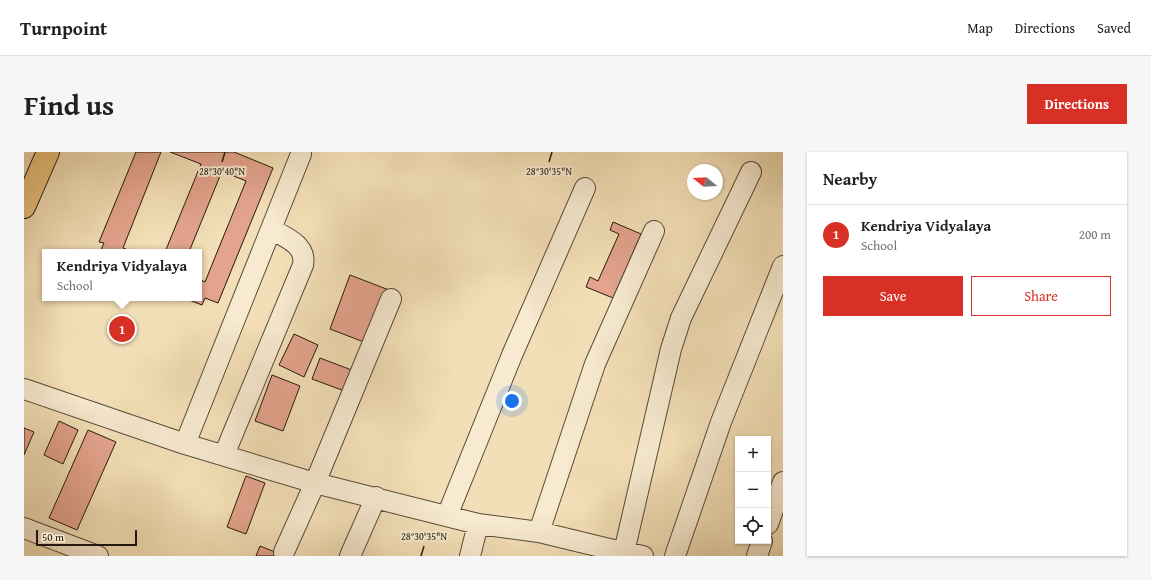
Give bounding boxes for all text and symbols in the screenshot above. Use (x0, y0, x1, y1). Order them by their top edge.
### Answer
text: Turnpoint (20, 14, 107, 42)
text: Map (967, 18, 993, 38)
text: Directions (1015, 18, 1075, 38)
text: Saved (1097, 18, 1131, 38)
text: Find us (24, 84, 114, 125)
button: Directions (1027, 84, 1127, 124)
text: 28°30'40"N (199, 164, 245, 179)
text: 28°30'35"N (526, 164, 572, 179)
north arrow (687, 164, 723, 200)
text: Nearby (823, 166, 877, 191)
text: Kendriya Vidyalaya (861, 215, 991, 236)
text: 1 (833, 225, 839, 244)
text: 200 m (1079, 225, 1111, 244)
text: School (861, 236, 897, 255)
popup (42, 249, 202, 301)
text: Kendriya Vidyalaya (57, 255, 187, 276)
text: School (57, 276, 93, 295)
button: Save (823, 276, 963, 316)
button: Share (971, 276, 1111, 316)
pin: 1 (109, 314, 135, 344)
your location (502, 391, 522, 411)
map controls (735, 436, 771, 544)
button: + (735, 436, 771, 472)
button: − (735, 472, 771, 508)
button: locate (735, 508, 771, 544)
scale bar (36, 528, 137, 547)
text: 50 m (42, 529, 64, 545)
text: 28°30'35"N (401, 529, 447, 544)

